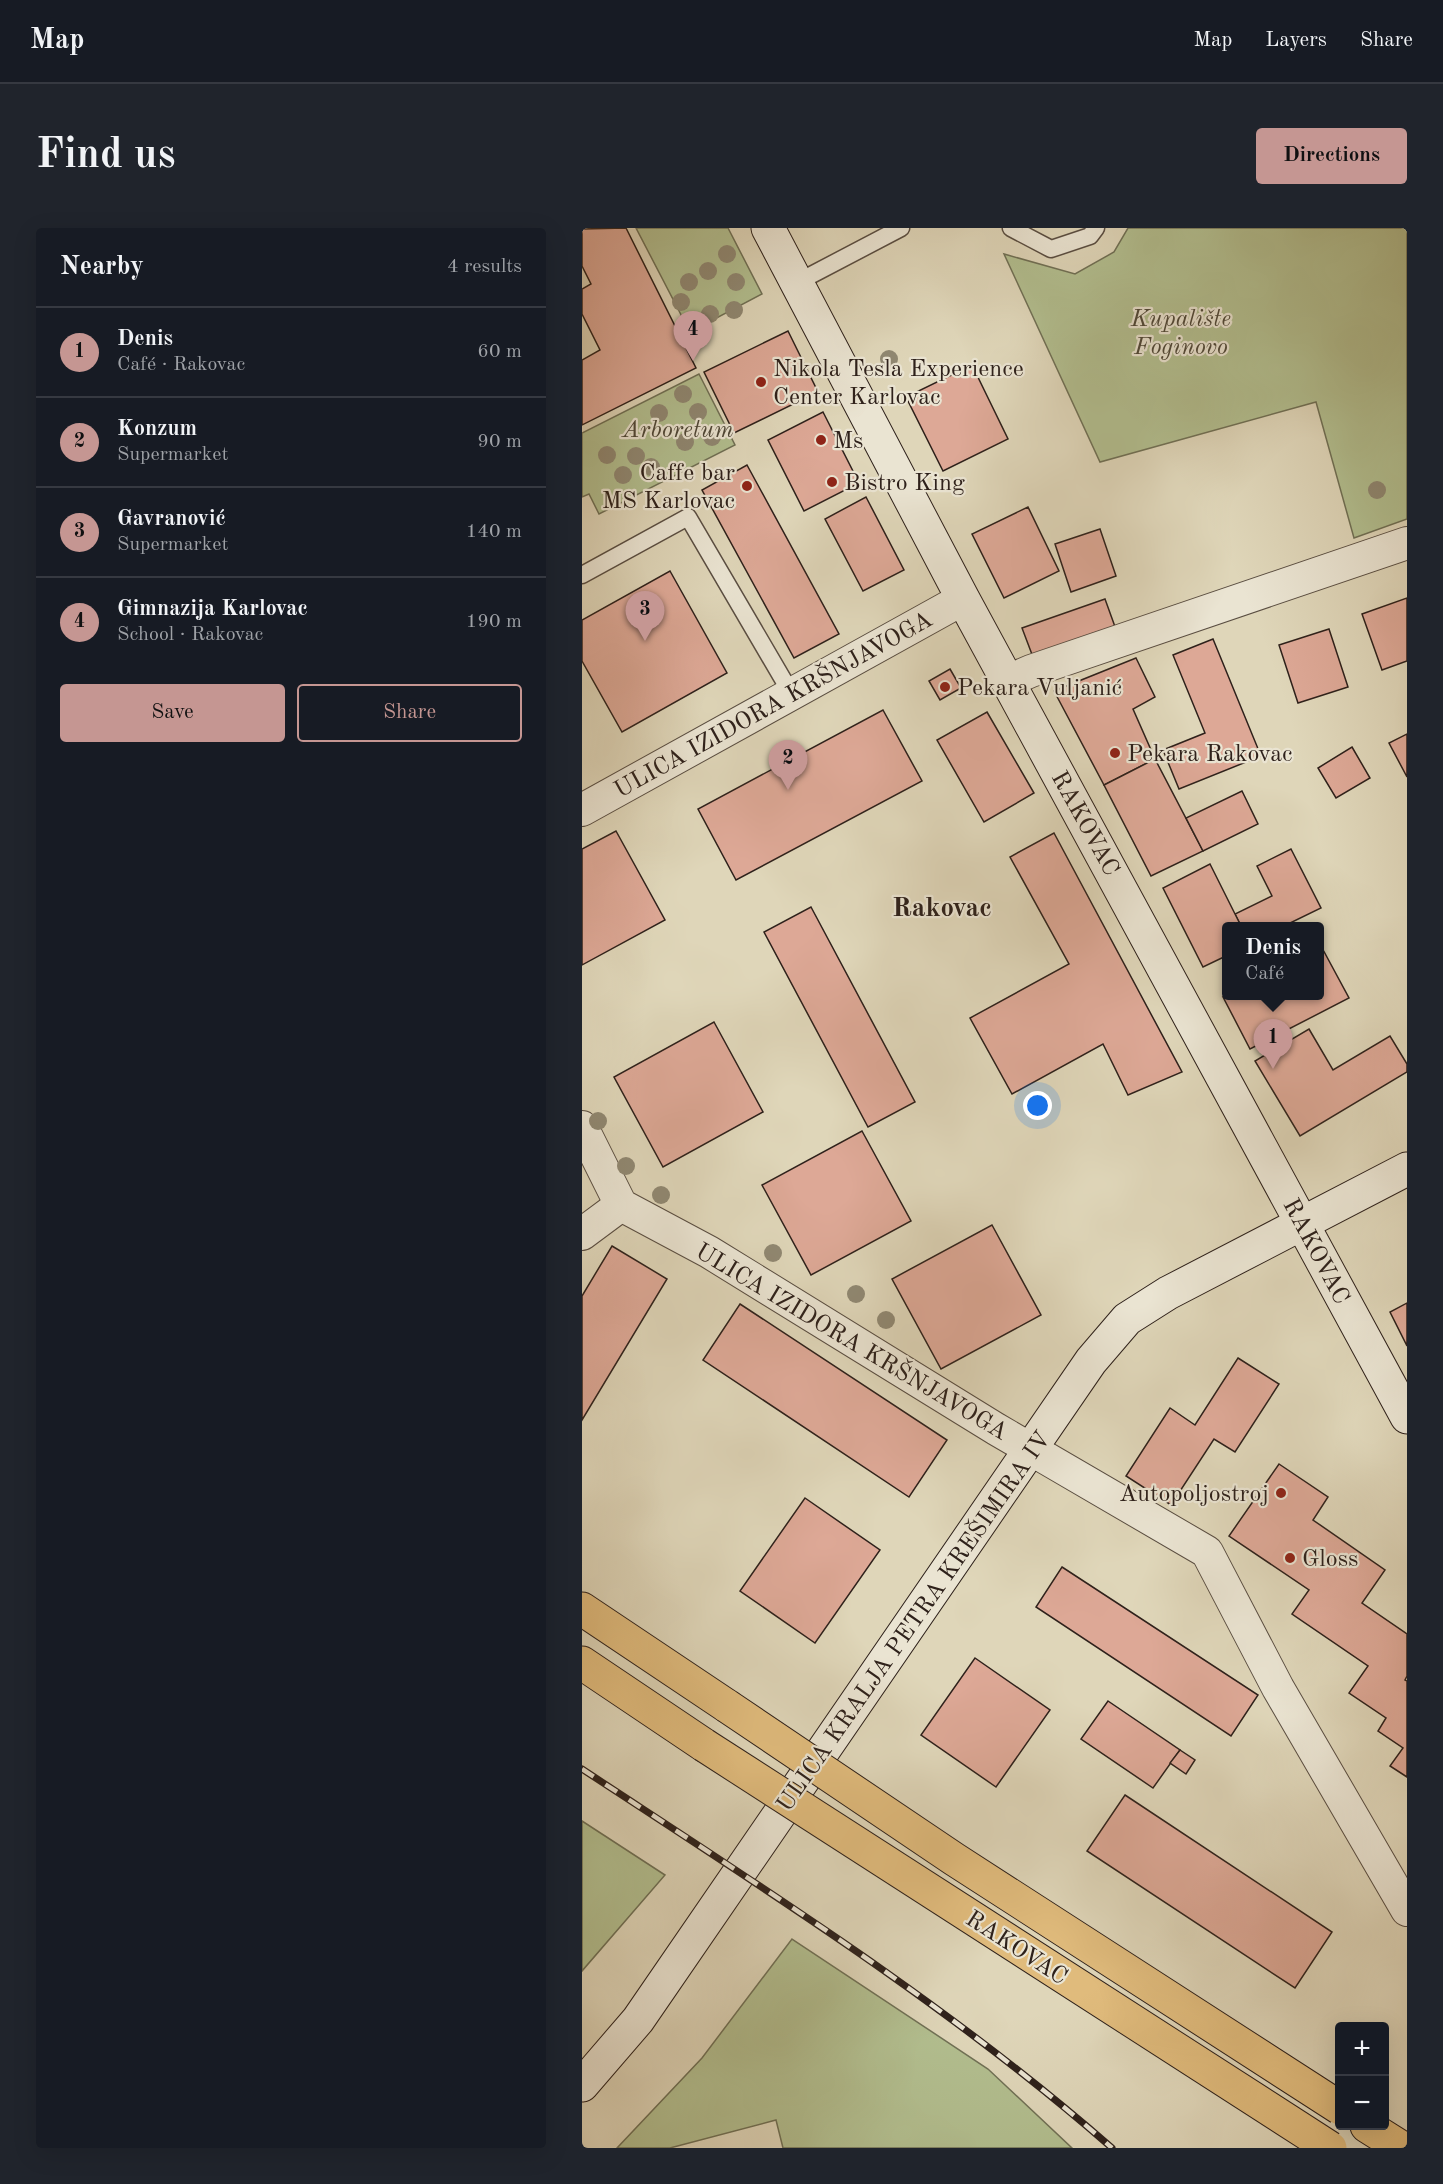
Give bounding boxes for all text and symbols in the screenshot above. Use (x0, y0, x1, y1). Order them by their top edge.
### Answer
text: Map (30, 27, 84, 55)
text: Map (1193, 30, 1232, 51)
text: Layers (1265, 30, 1327, 51)
text: Share (1360, 30, 1413, 51)
button: Directions (1256, 128, 1407, 184)
text: Find us (36, 135, 175, 177)
text: Nearby (60, 254, 144, 280)
text: 4 results (447, 257, 522, 277)
park label: Kupalište Foginovo (1130, 308, 1231, 360)
pin: 4 (674, 312, 712, 361)
text: Denis (117, 328, 173, 350)
text: 1 (74, 342, 85, 362)
text: 60 m (477, 342, 522, 362)
text: Café · Rakovac (117, 355, 245, 375)
place label: Nikola Tesla Experience Center Karlovac (773, 358, 1024, 410)
marker: Nikola Tesla Experience Center Karlovac (754, 375, 768, 389)
text: Konzum (117, 418, 197, 440)
park label: Arboretum (620, 419, 734, 443)
place label: Ms (833, 430, 864, 454)
text: 2 (74, 432, 85, 452)
text: 90 m (477, 432, 522, 452)
marker: Ms (814, 433, 828, 447)
text: Supermarket (117, 445, 228, 465)
place label: Caffe bar MS Karlovac (602, 462, 735, 514)
place label: Bistro King (844, 472, 965, 496)
marker: Bistro King (825, 475, 839, 489)
marker: Caffe bar MS Karlovac (740, 479, 754, 493)
text: Gavranović (117, 508, 226, 530)
text: 3 (74, 522, 85, 542)
text: 140 m (466, 522, 522, 542)
text: Supermarket (117, 535, 228, 555)
pin: 3 (626, 592, 664, 641)
text: Gimnazija Karlovac (117, 598, 308, 620)
street label: ULICA IZIDORA KRŠNJAVOGA (608, 604, 937, 803)
text: 4 (74, 612, 85, 632)
text: 190 m (466, 612, 522, 632)
text: School · Rakovac (117, 625, 263, 645)
place label: Pekara Vuljanić (957, 677, 1122, 701)
marker: Pekara Vuljanić (938, 680, 952, 694)
button: Save (60, 684, 285, 742)
button: Share (297, 684, 522, 742)
pin: 2 (768, 740, 808, 790)
place label: Pekara Rakovac (1127, 743, 1293, 767)
marker: Pekara Rakovac (1108, 746, 1122, 760)
street label: RAKOVAC (1046, 767, 1123, 880)
district label: Rakovac (892, 895, 992, 922)
popup (1222, 922, 1324, 1000)
text: Denis (1245, 937, 1301, 959)
text: Café (1245, 964, 1284, 984)
pin: 1 (1254, 1020, 1292, 1069)
your location (1023, 1091, 1052, 1120)
street label: RAKOVAC (1277, 1195, 1353, 1309)
street label: ULICA IZIDORA KRŠNJAVOGA (691, 1236, 1014, 1446)
street label: ULICA KRALJA PETRA KREŠIMIRA IV (769, 1425, 1056, 1817)
place label: Autopoljostroj (1119, 1483, 1269, 1507)
marker: Autopoljostroj (1274, 1486, 1288, 1500)
place label: Gloss (1302, 1548, 1359, 1572)
marker: Gloss (1283, 1551, 1297, 1565)
street label: RAKOVAC (961, 1907, 1071, 1990)
map controls (1335, 2022, 1389, 2130)
button: + (1335, 2022, 1389, 2076)
button: − (1335, 2076, 1389, 2130)

